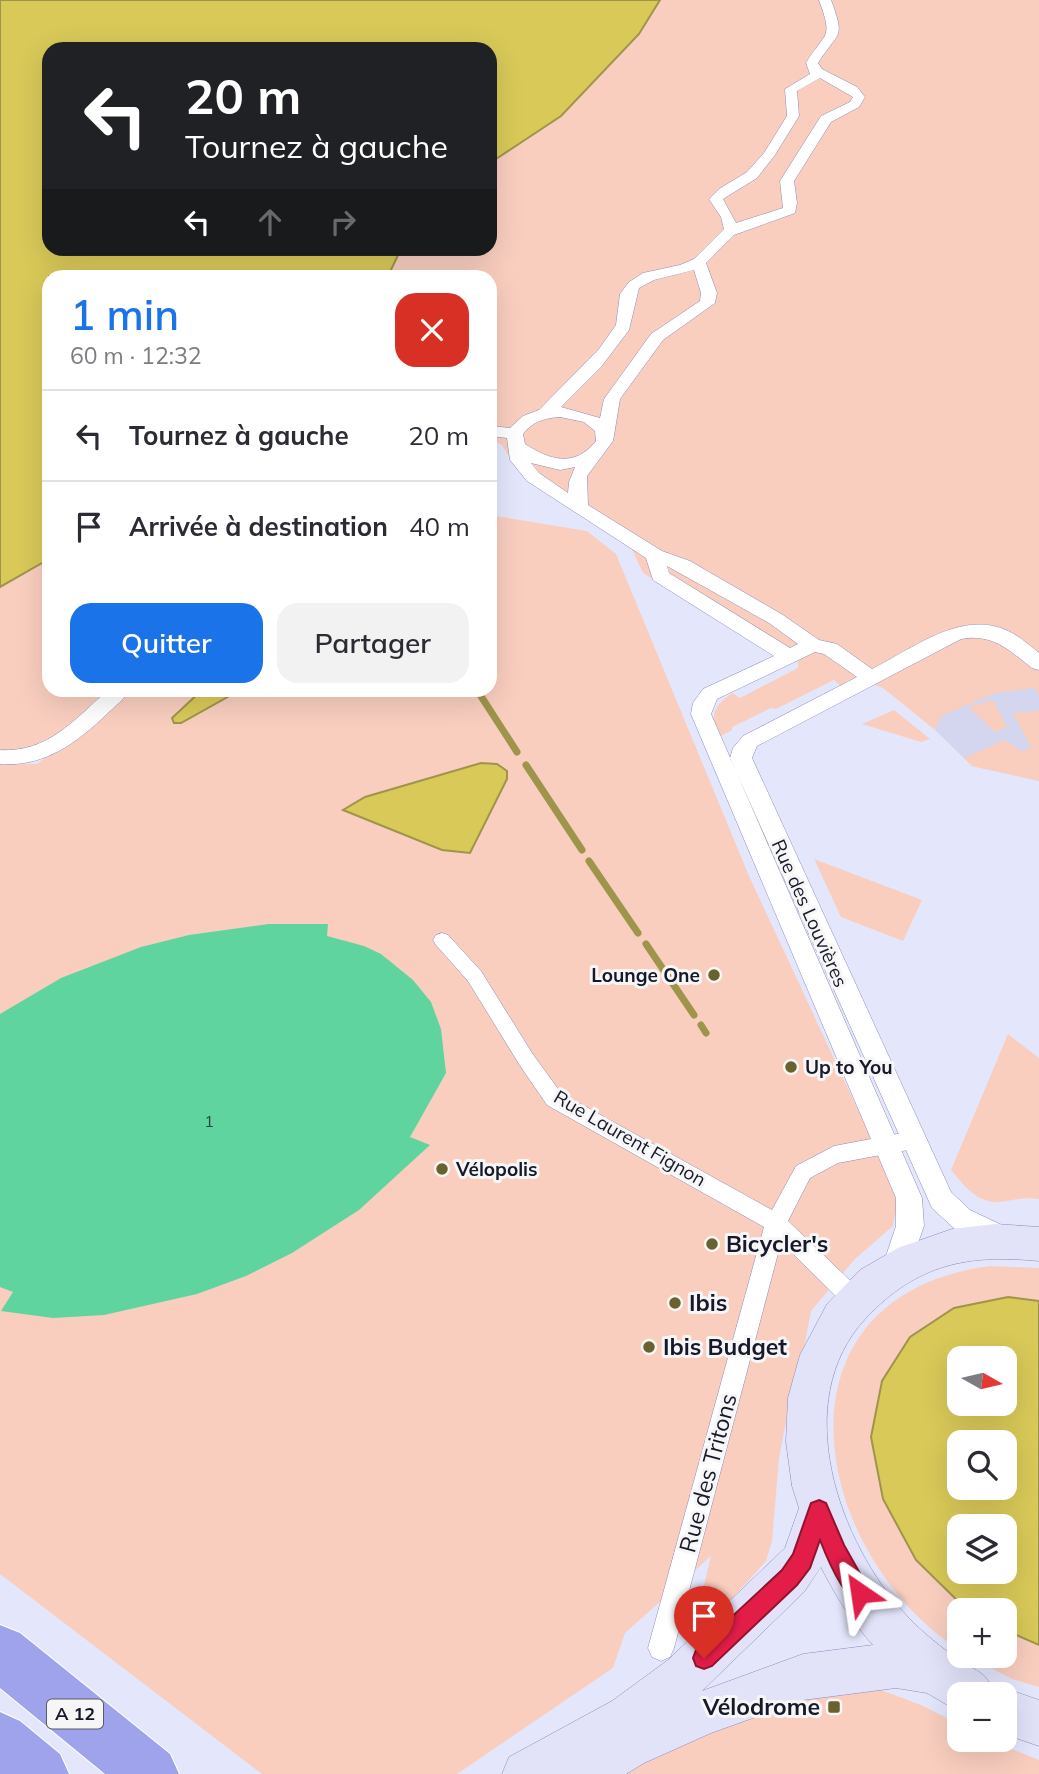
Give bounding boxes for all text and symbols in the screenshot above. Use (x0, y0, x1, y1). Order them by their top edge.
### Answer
text: 20 m (185, 65, 301, 126)
icon: left (70, 70, 161, 161)
text: Tournez à gauche (185, 126, 448, 166)
icon: left (178, 203, 216, 241)
icon: ahead (251, 203, 289, 241)
icon: right (324, 203, 362, 241)
text: 1 min (70, 288, 179, 341)
button: close (395, 293, 469, 367)
text: 60 m · 12:32 (70, 341, 202, 370)
icon: left (70, 417, 108, 455)
text: Tournez à gauche (129, 419, 349, 452)
text: 20 m (408, 419, 469, 452)
icon: arrive (70, 508, 108, 546)
text: Arrivée à destination (129, 510, 388, 543)
text: 40 m (409, 510, 470, 543)
button: Quitter (70, 603, 263, 683)
button: Partager (277, 603, 469, 683)
street label: Rue des Louvières (767, 835, 853, 991)
place label: Lounge One (591, 963, 700, 987)
marker: Lounge One (706, 967, 722, 983)
place label: Up to You (805, 1055, 893, 1079)
marker: Up to You (783, 1059, 799, 1075)
street label: Rue Laurent Fignon (550, 1085, 710, 1191)
house number: 1 (204, 1111, 214, 1131)
place label: Vélopolis (455, 1157, 538, 1181)
marker: Vélopolis (434, 1161, 450, 1177)
place label: Bicycler's (726, 1229, 828, 1258)
marker: Bicycler's (704, 1236, 720, 1252)
place label: Ibis (689, 1288, 727, 1317)
marker: Ibis (667, 1295, 683, 1311)
place label: Ibis Budget (663, 1332, 787, 1361)
marker: Ibis Budget (641, 1339, 657, 1355)
north arrow (947, 1346, 1017, 1416)
map controls (947, 1346, 1017, 1752)
street label: Rue des Tritons (672, 1390, 743, 1556)
button: search (947, 1430, 1017, 1500)
button: layers (947, 1514, 1017, 1584)
position arrow (823, 1556, 897, 1630)
pin (674, 1586, 734, 1658)
icon: arrive (685, 1597, 723, 1635)
button: + (947, 1598, 1017, 1668)
button: − (947, 1682, 1017, 1752)
place label: Vélodrome (702, 1692, 820, 1721)
marker: Vélodrome (826, 1699, 842, 1715)
road number: A 12 (47, 1700, 103, 1728)

